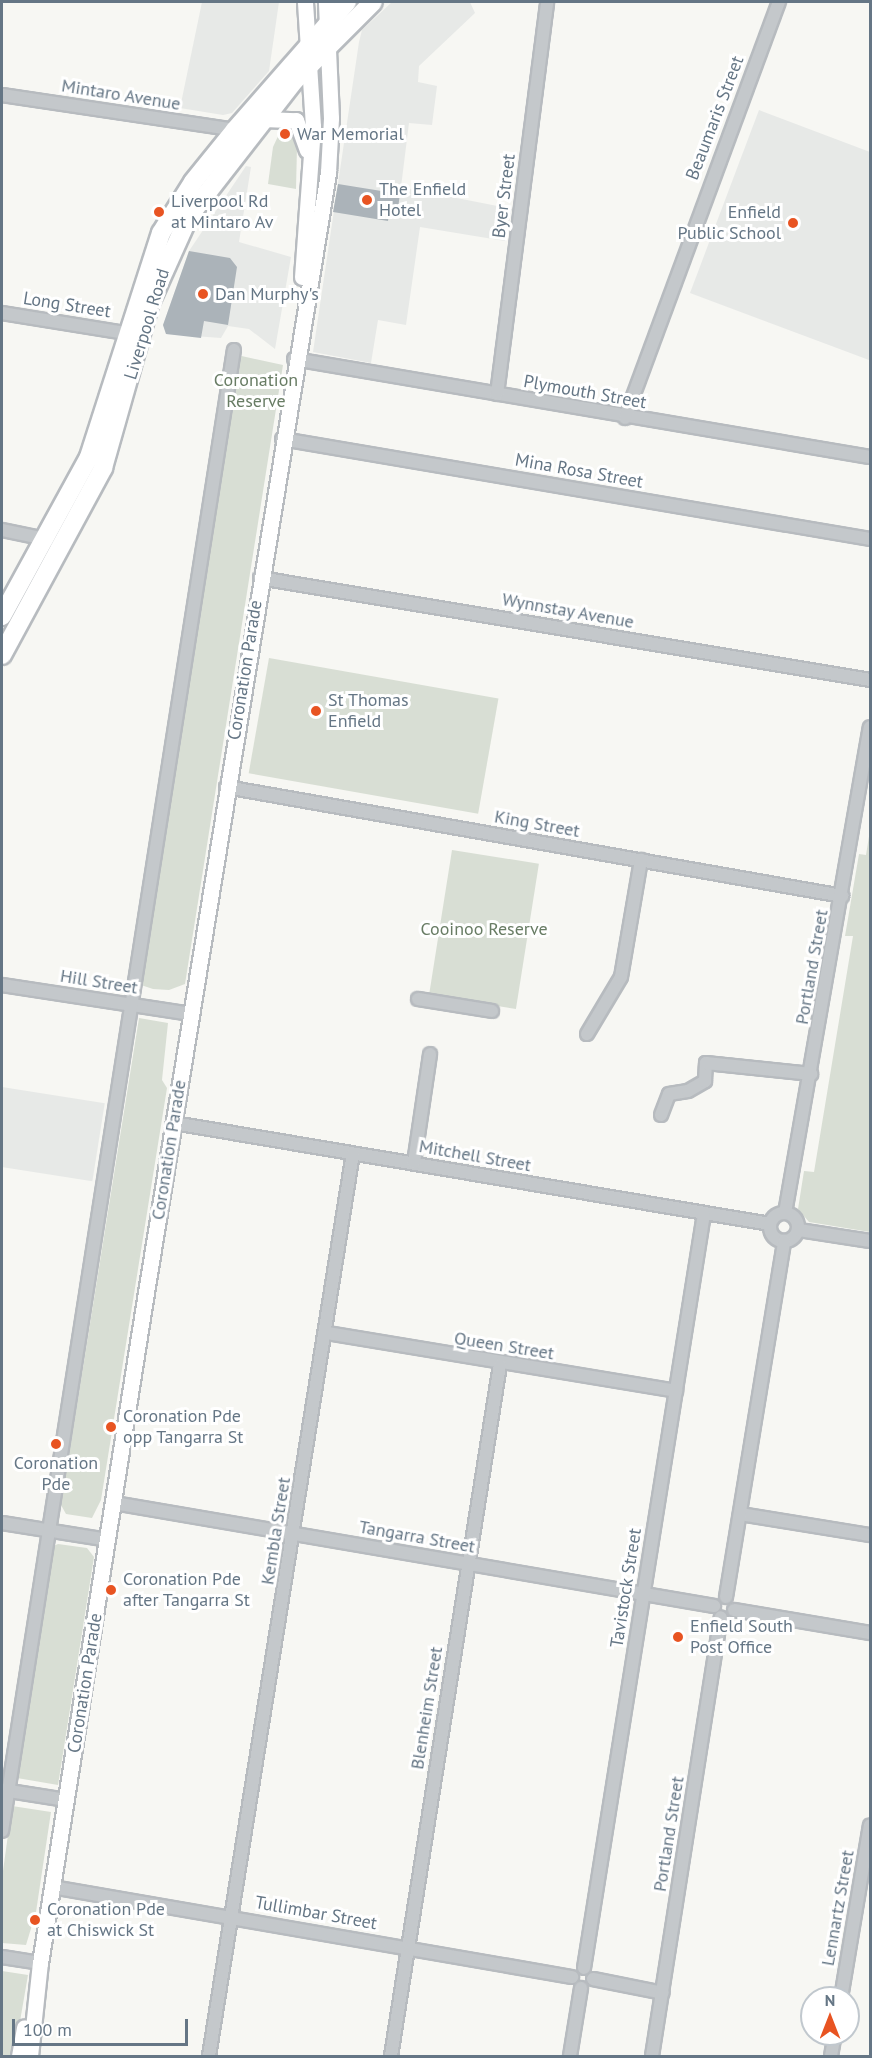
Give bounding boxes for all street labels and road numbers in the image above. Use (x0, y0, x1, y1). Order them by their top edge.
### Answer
street label: Beaumaris Street (681, 53, 749, 183)
street label: Mintaro Avenue (60, 75, 182, 115)
street label: Byer Street (488, 153, 520, 239)
street label: Liverpool Road (120, 266, 174, 382)
street label: Long Street (22, 287, 112, 323)
street label: Plymouth Street (522, 371, 648, 413)
street label: Mina Rosa Street (513, 449, 645, 493)
street label: Wynnstay Avenue (500, 589, 636, 633)
street label: Coronation Parade (223, 599, 267, 741)
street label: King Street (493, 806, 581, 842)
street label: Portland Street (791, 908, 833, 1026)
street label: Hill Street (59, 965, 139, 999)
street label: Coronation Parade (147, 1079, 191, 1221)
street label: Mitchell Street (417, 1136, 533, 1176)
street label: Queen Street (453, 1327, 555, 1365)
street label: Kembla Street (257, 1476, 295, 1586)
street label: Tangarra Street (357, 1516, 477, 1558)
street label: Tavistock Street (606, 1526, 646, 1650)
street label: Coronation Parade (63, 1612, 107, 1754)
street label: Blenheim Street (407, 1645, 447, 1771)
street label: Portland Street (649, 1775, 689, 1893)
street label: Lennartz Street (817, 1848, 859, 1968)
street label: Tullimbar Street (253, 1892, 379, 1934)

